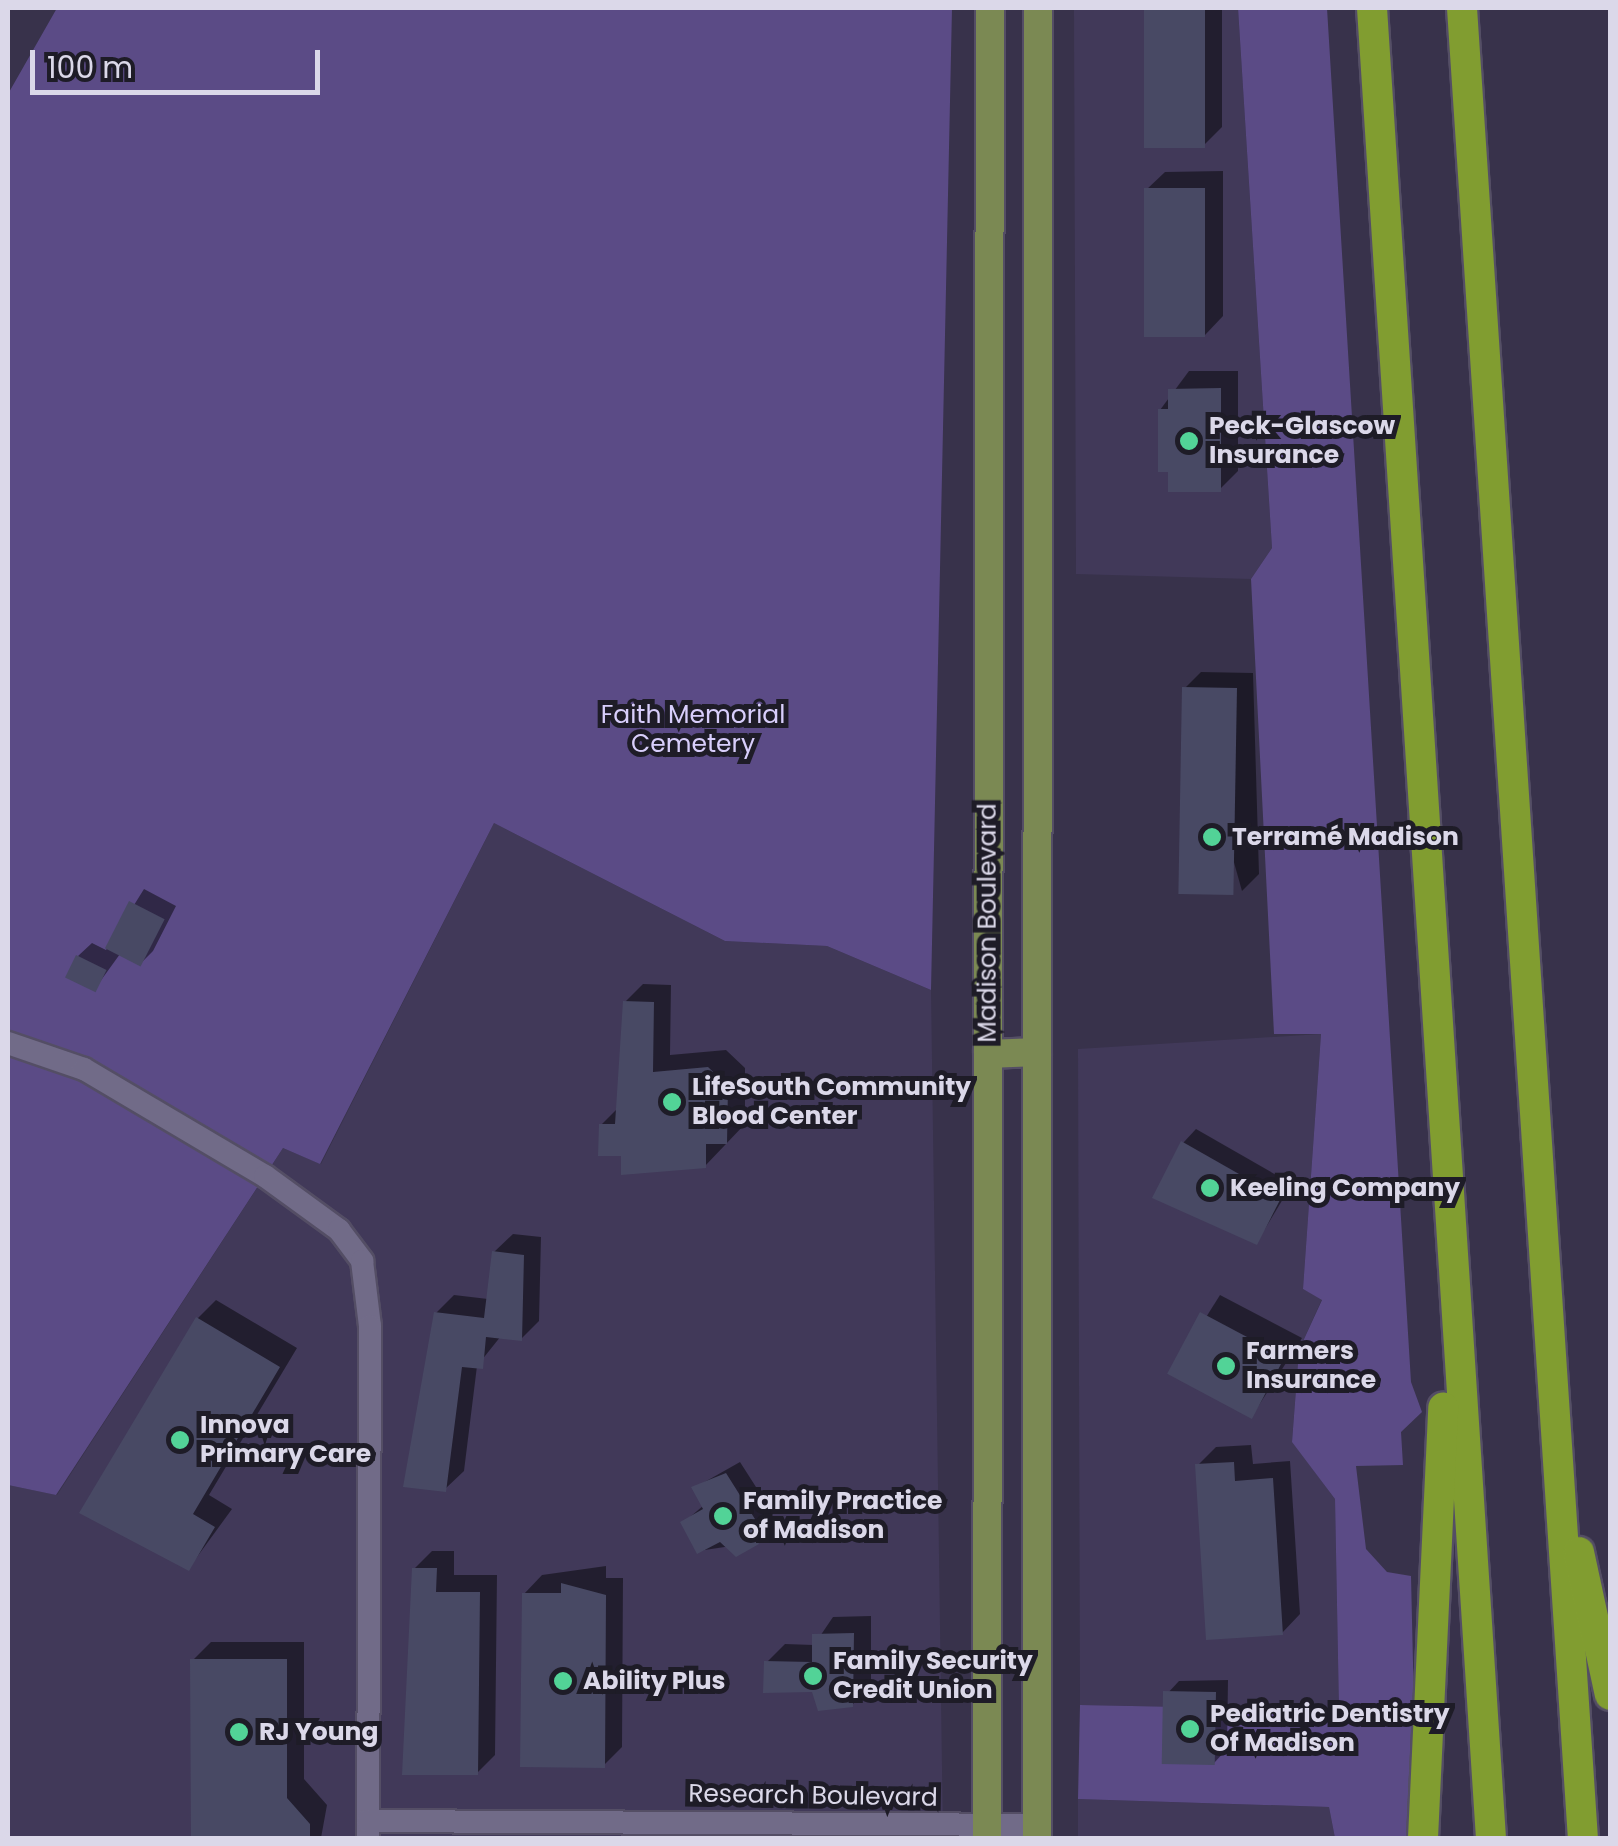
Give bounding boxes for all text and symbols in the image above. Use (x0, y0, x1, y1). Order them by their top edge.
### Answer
scale bar (35, 30, 325, 92)
text: 100 m (47, 46, 133, 89)
place label: Peck-Glascow Insurance (1209, 412, 1395, 471)
marker: Peck-Glascow Insurance (1178, 430, 1200, 452)
park label: Faith Memorial Cemetery (601, 701, 785, 760)
street label: Madison Boulevard (973, 803, 1003, 1043)
place label: Terramé Madison (1232, 822, 1459, 852)
marker: Terramé Madison (1201, 826, 1223, 848)
place label: LifeSouth Community Blood Center (692, 1073, 971, 1132)
marker: LifeSouth Community Blood Center (661, 1091, 683, 1113)
place label: Keeling Company (1230, 1173, 1460, 1203)
marker: Keeling Company (1199, 1177, 1221, 1199)
place label: Farmers Insurance (1246, 1337, 1376, 1396)
marker: Farmers Insurance (1215, 1355, 1237, 1377)
place label: Innova Primary Care (200, 1411, 371, 1470)
marker: Innova Primary Care (169, 1429, 191, 1451)
place label: Family Practice of Madison (743, 1487, 942, 1546)
marker: Family Practice of Madison (712, 1505, 734, 1527)
place label: Family Security Credit Union (833, 1647, 1033, 1706)
marker: Family Security Credit Union (802, 1665, 824, 1687)
place label: Ability Plus (583, 1666, 726, 1696)
marker: Ability Plus (552, 1670, 574, 1692)
place label: Pediatric Dentistry Of Madison (1210, 1700, 1450, 1759)
place label: RJ Young (259, 1717, 378, 1747)
marker: Pediatric Dentistry Of Madison (1179, 1718, 1201, 1740)
marker: RJ Young (228, 1721, 250, 1743)
street label: Research Boulevard (688, 1779, 938, 1813)

